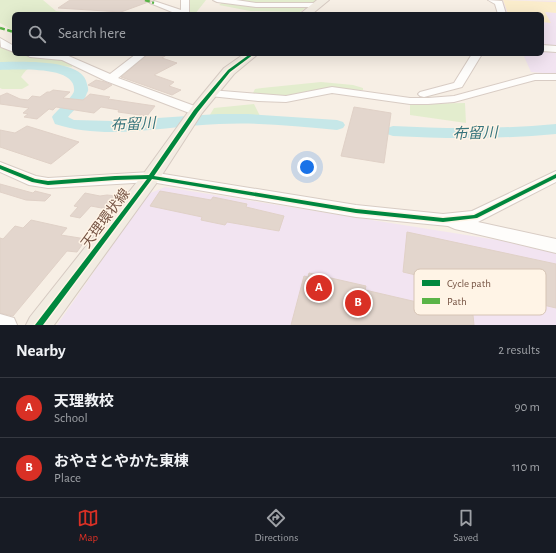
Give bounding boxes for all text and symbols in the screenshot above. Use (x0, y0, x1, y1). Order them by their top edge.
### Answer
search box (12, 12, 544, 56)
icon: search (26, 23, 48, 45)
text: Search here (58, 26, 126, 41)
water label: 布留川 (110, 115, 158, 133)
water label: 布留川 (452, 124, 500, 142)
your location (297, 157, 317, 177)
street label: 天理環状線 (78, 185, 132, 251)
legend (414, 269, 546, 315)
pin: A (306, 273, 332, 303)
text: Cycle path (447, 278, 491, 289)
pin: B (345, 288, 371, 318)
text: Path (447, 296, 467, 307)
text: Nearby (16, 342, 66, 359)
text: 2 results (498, 344, 540, 357)
text: 天理教校 (54, 394, 114, 409)
text: A (25, 401, 33, 414)
text: 90 m (514, 401, 540, 414)
text: School (54, 412, 88, 425)
text: おやさとやかた東棟 (54, 454, 189, 469)
text: B (25, 461, 33, 474)
text: 110 m (512, 461, 540, 474)
text: Place (54, 472, 81, 485)
tab: Map (77, 507, 99, 544)
tab: Directions (254, 507, 298, 544)
tab: Saved (453, 507, 478, 544)

